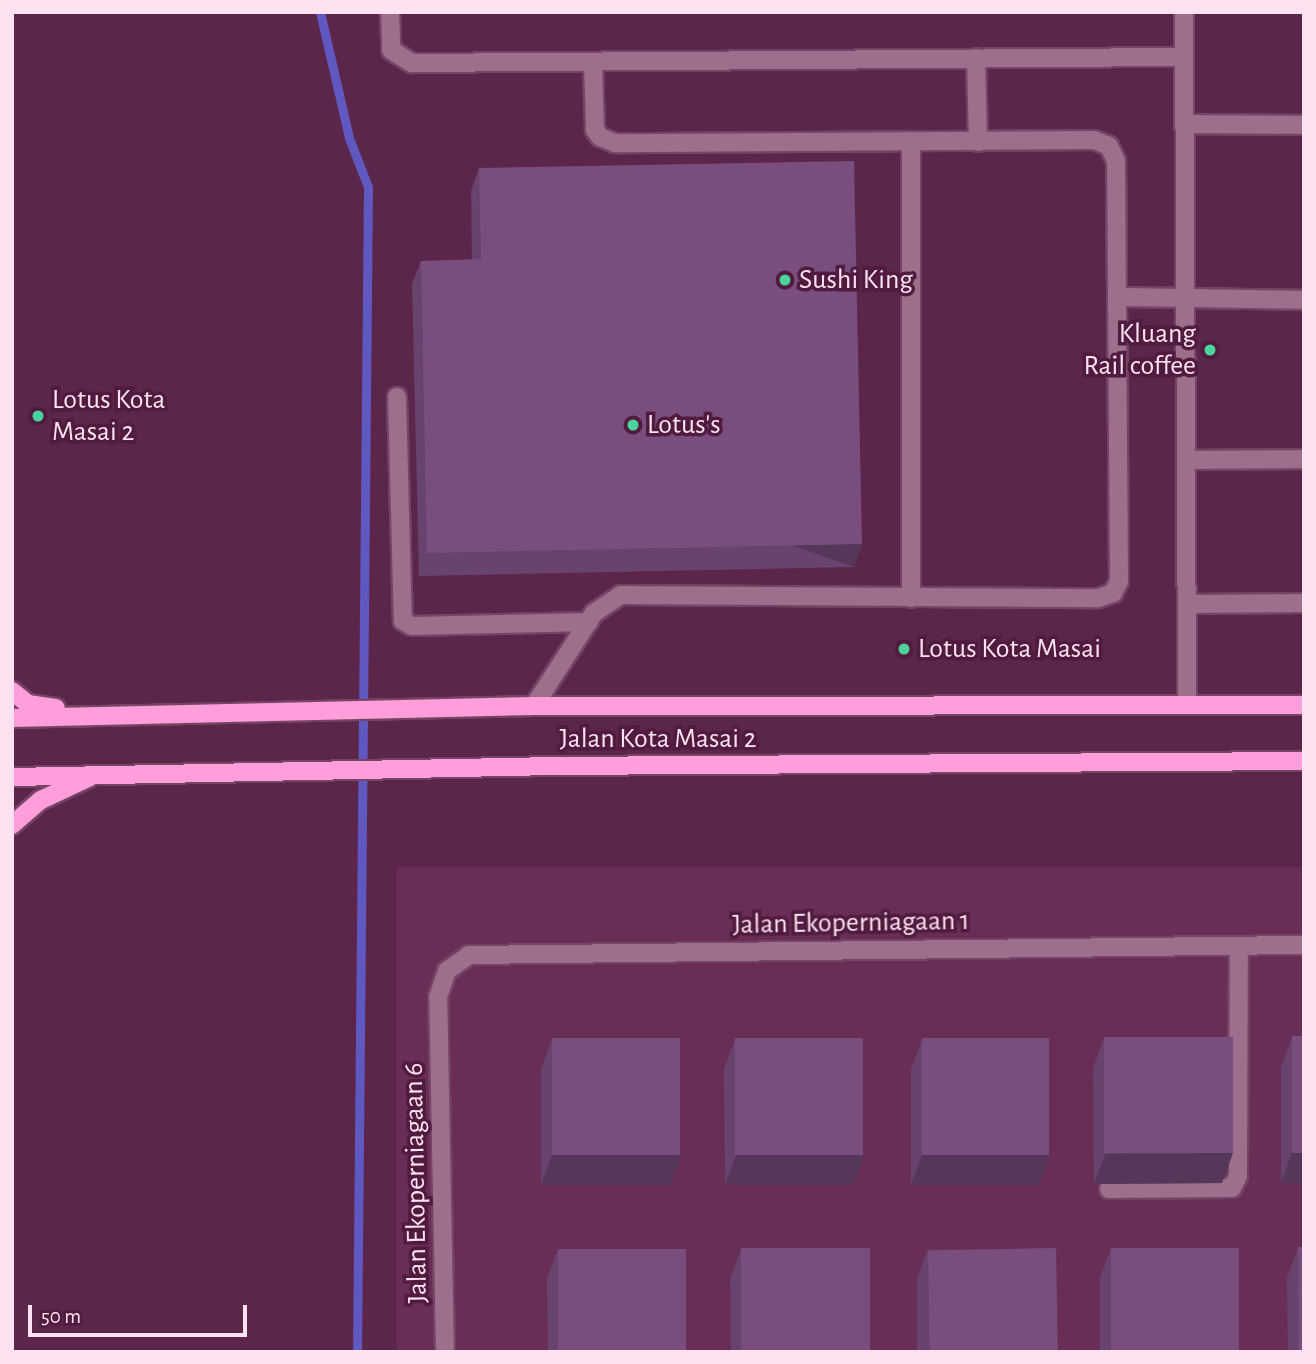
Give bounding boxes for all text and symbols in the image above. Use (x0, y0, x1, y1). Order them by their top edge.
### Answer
place label: Sushi King (799, 263, 913, 297)
marker: Sushi King (777, 272, 793, 288)
place label: Kluang Rail coffee (1084, 317, 1196, 383)
marker: Kluang Rail coffee (1202, 342, 1218, 358)
place label: Lotus Kota Masai 2 (52, 383, 165, 449)
marker: Lotus Kota Masai 2 (30, 408, 46, 424)
place label: Lotus's (647, 408, 721, 442)
marker: Lotus's (625, 417, 641, 433)
place label: Lotus Kota Masai (918, 632, 1101, 666)
marker: Lotus Kota Masai (896, 641, 912, 657)
street label: Jalan Kota Masai 2 (560, 722, 756, 756)
street label: Jalan Ekoperniagaan 1 (732, 904, 970, 942)
street label: Jalan Ekoperniagaan 6 (397, 1062, 435, 1304)
scale bar (32, 1290, 250, 1334)
text: 50 m (41, 1306, 81, 1327)

